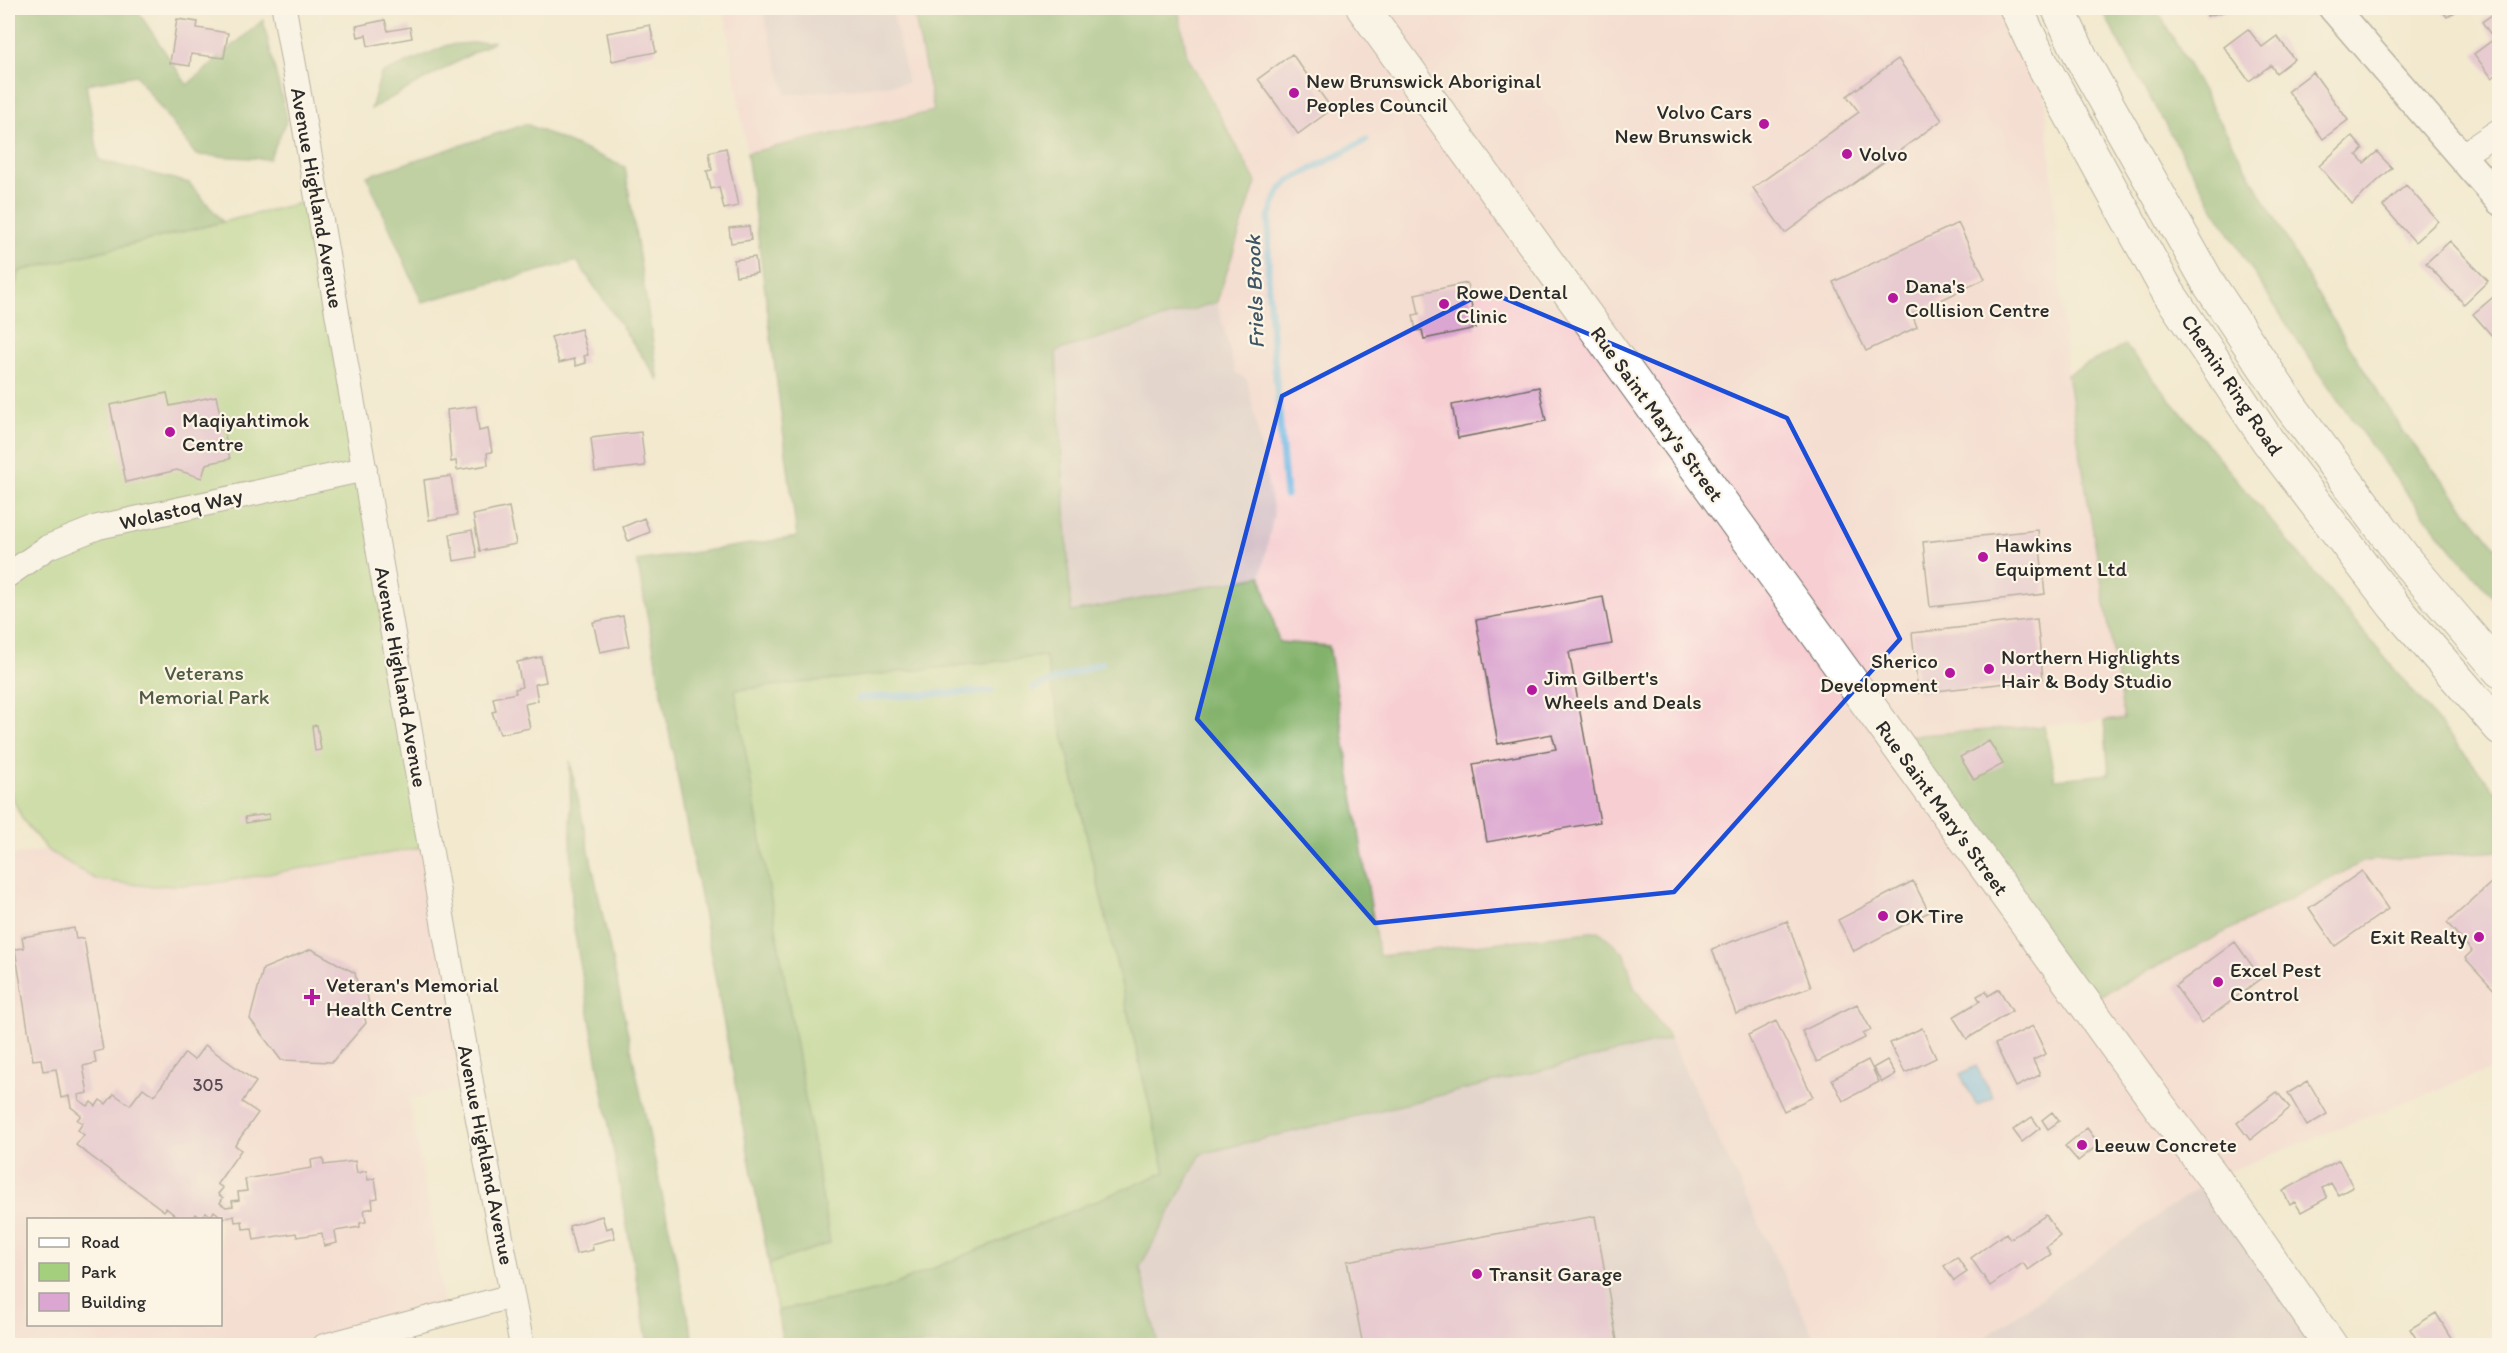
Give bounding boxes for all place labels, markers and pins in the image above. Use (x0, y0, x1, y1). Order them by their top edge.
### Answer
place label: New Brunswick Aboriginal Peoples Council (1306, 68, 1541, 117)
marker: New Brunswick Aboriginal Peoples Council (1287, 86, 1301, 100)
place label: Volvo Cars New Brunswick (1615, 99, 1752, 148)
marker: Volvo Cars New Brunswick (1757, 117, 1771, 131)
place label: Volvo (1859, 141, 1908, 166)
marker: Volvo (1840, 147, 1854, 161)
place label: Dana's Collision Centre (1905, 273, 2050, 322)
place label: Rowe Dental Clinic (1456, 279, 1568, 328)
marker: Dana's Collision Centre (1886, 291, 1900, 305)
marker: Rowe Dental Clinic (1437, 297, 1451, 311)
place label: Maqiyahtimok Centre (182, 407, 309, 456)
marker: Maqiyahtimok Centre (163, 425, 177, 439)
place label: Hawkins Equipment Ltd (1995, 532, 2127, 581)
marker: Hawkins Equipment Ltd (1976, 550, 1990, 564)
place label: Northern Highlights Hair & Body Studio (2001, 644, 2180, 693)
place label: Sherico Development (1820, 648, 1938, 697)
marker: Northern Highlights Hair & Body Studio (1982, 662, 1996, 676)
place label: Jim Gilbert's Wheels and Deals (1544, 665, 1702, 714)
marker: Sherico Development (1943, 666, 1957, 680)
marker: Jim Gilbert's Wheels and Deals (1525, 683, 1539, 697)
place label: OK Tire (1895, 903, 1964, 928)
marker: OK Tire (1876, 909, 1890, 923)
place label: Exit Realty (2370, 924, 2467, 949)
marker: Exit Realty (2472, 930, 2486, 944)
place label: Excel Pest Control (2230, 957, 2321, 1006)
place label: Veteran's Memorial Health Centre (326, 972, 499, 1021)
marker: Excel Pest Control (2211, 975, 2225, 989)
marker: Veteran's Memorial Health Centre (303, 988, 321, 1006)
place label: Leeuw Concrete (2094, 1132, 2237, 1157)
marker: Leeuw Concrete (2075, 1138, 2089, 1152)
place label: Transit Garage (1489, 1261, 1622, 1286)
marker: Transit Garage (1470, 1267, 1484, 1281)

